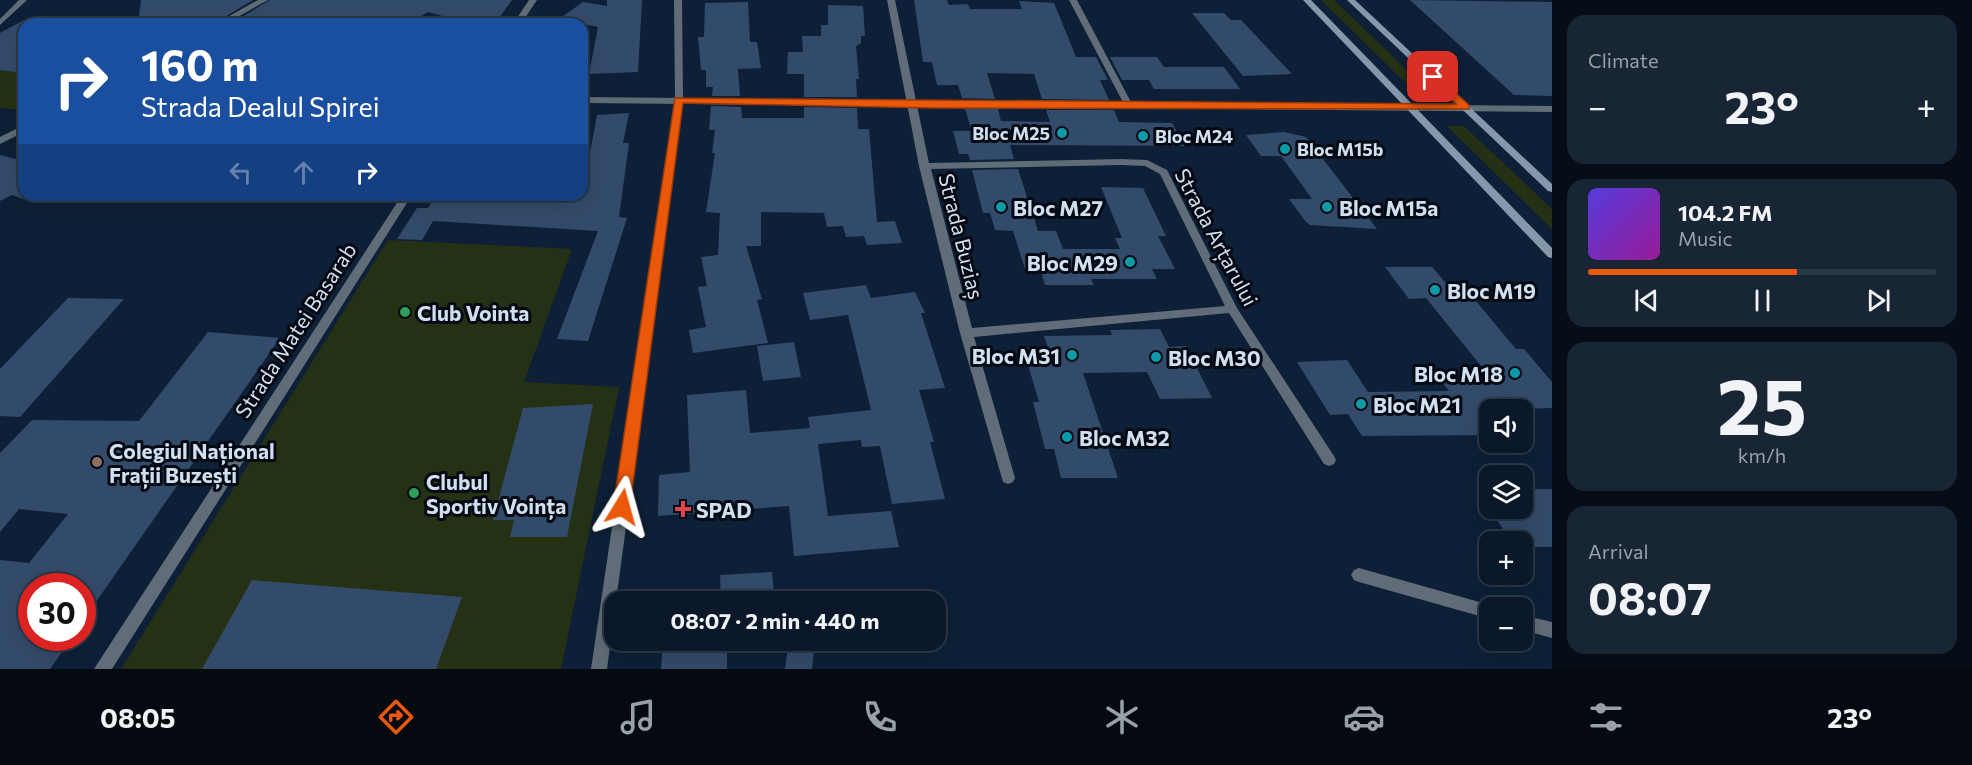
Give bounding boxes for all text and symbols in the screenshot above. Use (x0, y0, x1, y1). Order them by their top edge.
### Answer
text: 160 m (141, 38, 259, 90)
icon: right (42, 42, 120, 120)
text: Climate (1588, 48, 1658, 72)
pin (1407, 51, 1458, 102)
icon: arrive (1416, 60, 1449, 93)
text: 23° (1725, 78, 1799, 133)
text: − (1588, 85, 1607, 126)
text: + (1917, 85, 1936, 126)
text: Strada Dealul Spirei (141, 90, 380, 123)
place label: Bloc M25 (972, 122, 1050, 144)
place label: Bloc M24 (1155, 125, 1233, 147)
marker: Bloc M25 (1055, 126, 1069, 140)
marker: Bloc M24 (1136, 129, 1150, 143)
place label: Bloc M15b (1297, 138, 1384, 160)
marker: Bloc M15b (1278, 142, 1292, 156)
icon: left (224, 156, 257, 189)
icon: ahead (287, 156, 320, 189)
icon: right (350, 156, 383, 189)
street label: Strada Arțarului (1169, 164, 1264, 311)
street label: Strada Buziaș (932, 171, 990, 302)
place label: Bloc M27 (1013, 195, 1103, 220)
place label: Bloc M15a (1339, 195, 1438, 220)
text: 104.2 FM (1678, 199, 1772, 226)
marker: Bloc M27 (994, 200, 1008, 214)
marker: Bloc M15a (1320, 200, 1334, 214)
text: Music (1678, 226, 1732, 250)
street label: Strada Matei Basarab (229, 238, 361, 422)
place label: Bloc M29 (1027, 250, 1118, 275)
marker: Bloc M29 (1123, 255, 1137, 269)
place label: Bloc M19 (1447, 278, 1536, 303)
marker: Bloc M19 (1428, 283, 1442, 297)
icon: previous (1630, 284, 1663, 317)
icon: pause (1746, 284, 1779, 317)
icon: next (1862, 284, 1895, 317)
place label: Club Vointa (417, 300, 529, 325)
marker: Club Vointa (398, 305, 412, 319)
place label: Bloc M31 (972, 343, 1060, 368)
place label: Bloc M30 (1168, 345, 1261, 370)
marker: Bloc M31 (1065, 348, 1079, 362)
marker: Bloc M30 (1149, 350, 1163, 364)
text: 25 (1717, 356, 1807, 451)
place label: Bloc M18 (1414, 361, 1503, 386)
marker: Bloc M18 (1508, 366, 1522, 380)
place label: Bloc M21 (1373, 392, 1461, 417)
marker: Bloc M21 (1354, 397, 1368, 411)
map controls (1479, 399, 1533, 651)
button: sound (1479, 399, 1533, 453)
place label: Bloc M32 (1079, 425, 1170, 450)
marker: Bloc M32 (1060, 430, 1074, 444)
place label: Colegiul Național Frații Buzești (109, 438, 275, 489)
text: km/h (1738, 443, 1786, 467)
marker: Colegiul Național Frații Buzești (90, 455, 104, 469)
button: layers (1479, 465, 1533, 519)
place label: Clubul Sportiv Voința (426, 469, 566, 520)
position arrow (590, 475, 654, 539)
marker: Clubul Sportiv Voința (407, 486, 421, 500)
place label: SPAD (696, 497, 752, 522)
marker: SPAD (674, 500, 692, 518)
button: + (1479, 531, 1533, 585)
text: Arrival (1588, 539, 1649, 563)
text: 08:07 (1588, 569, 1712, 624)
speed limit sign: 30 (18, 573, 96, 651)
button: − (1479, 597, 1533, 651)
text: 08:07 · 2 min · 440 m (671, 607, 879, 634)
icon: directions (375, 696, 417, 738)
icon: music (617, 696, 659, 738)
icon: phone (859, 696, 901, 738)
icon: climate (1101, 696, 1143, 738)
icon: car (1343, 696, 1385, 738)
icon: filters (1585, 696, 1627, 738)
text: 08:05 (100, 701, 175, 734)
text: 23° (1827, 701, 1872, 734)

